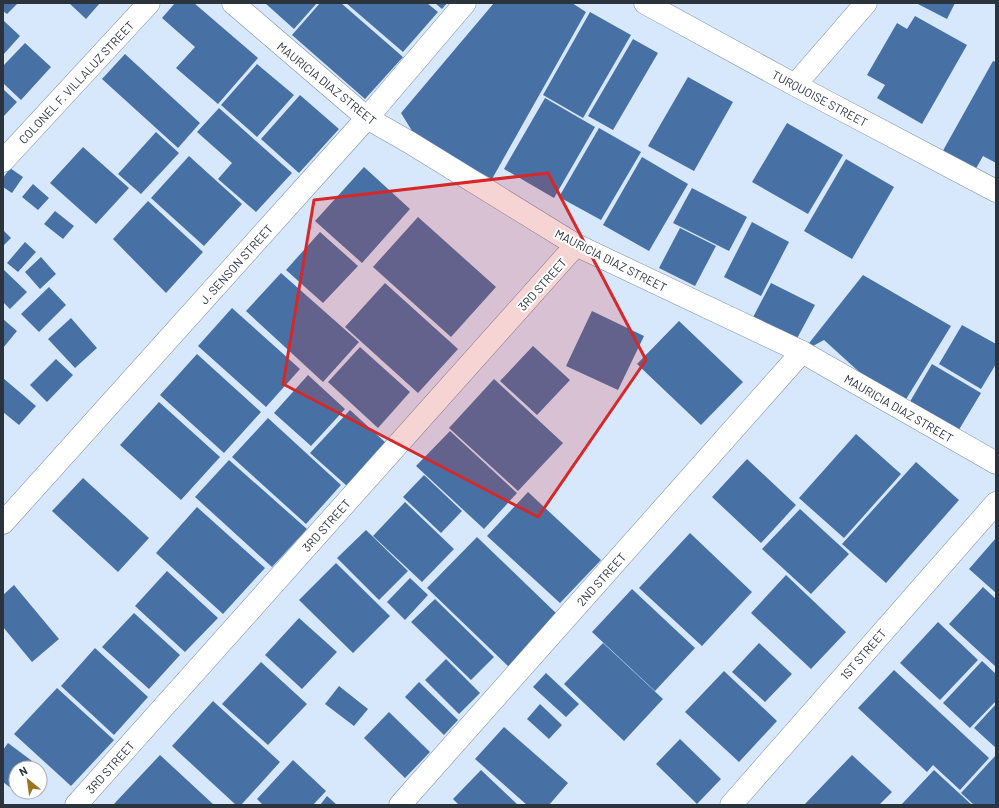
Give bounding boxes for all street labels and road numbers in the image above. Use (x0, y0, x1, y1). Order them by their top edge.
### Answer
street label: COLONEL F. VILLALUZ STREET (15, 18, 137, 146)
street label: MAURICIA DIAZ STREET (275, 39, 379, 127)
street label: TURQUOISE STREET (770, 67, 870, 129)
street label: J. SENSON STREET (197, 221, 275, 307)
street label: MAURICIA DIAZ STREET (553, 226, 669, 294)
street label: 3RD STREET (515, 255, 569, 313)
street label: MAURICIA DIAZ STREET (842, 371, 956, 445)
street label: 3RD STREET (299, 496, 353, 554)
street label: 2ND STREET (574, 549, 629, 608)
street label: 1ST STREET (837, 626, 889, 682)
street label: 3RD STREET (83, 738, 137, 796)

